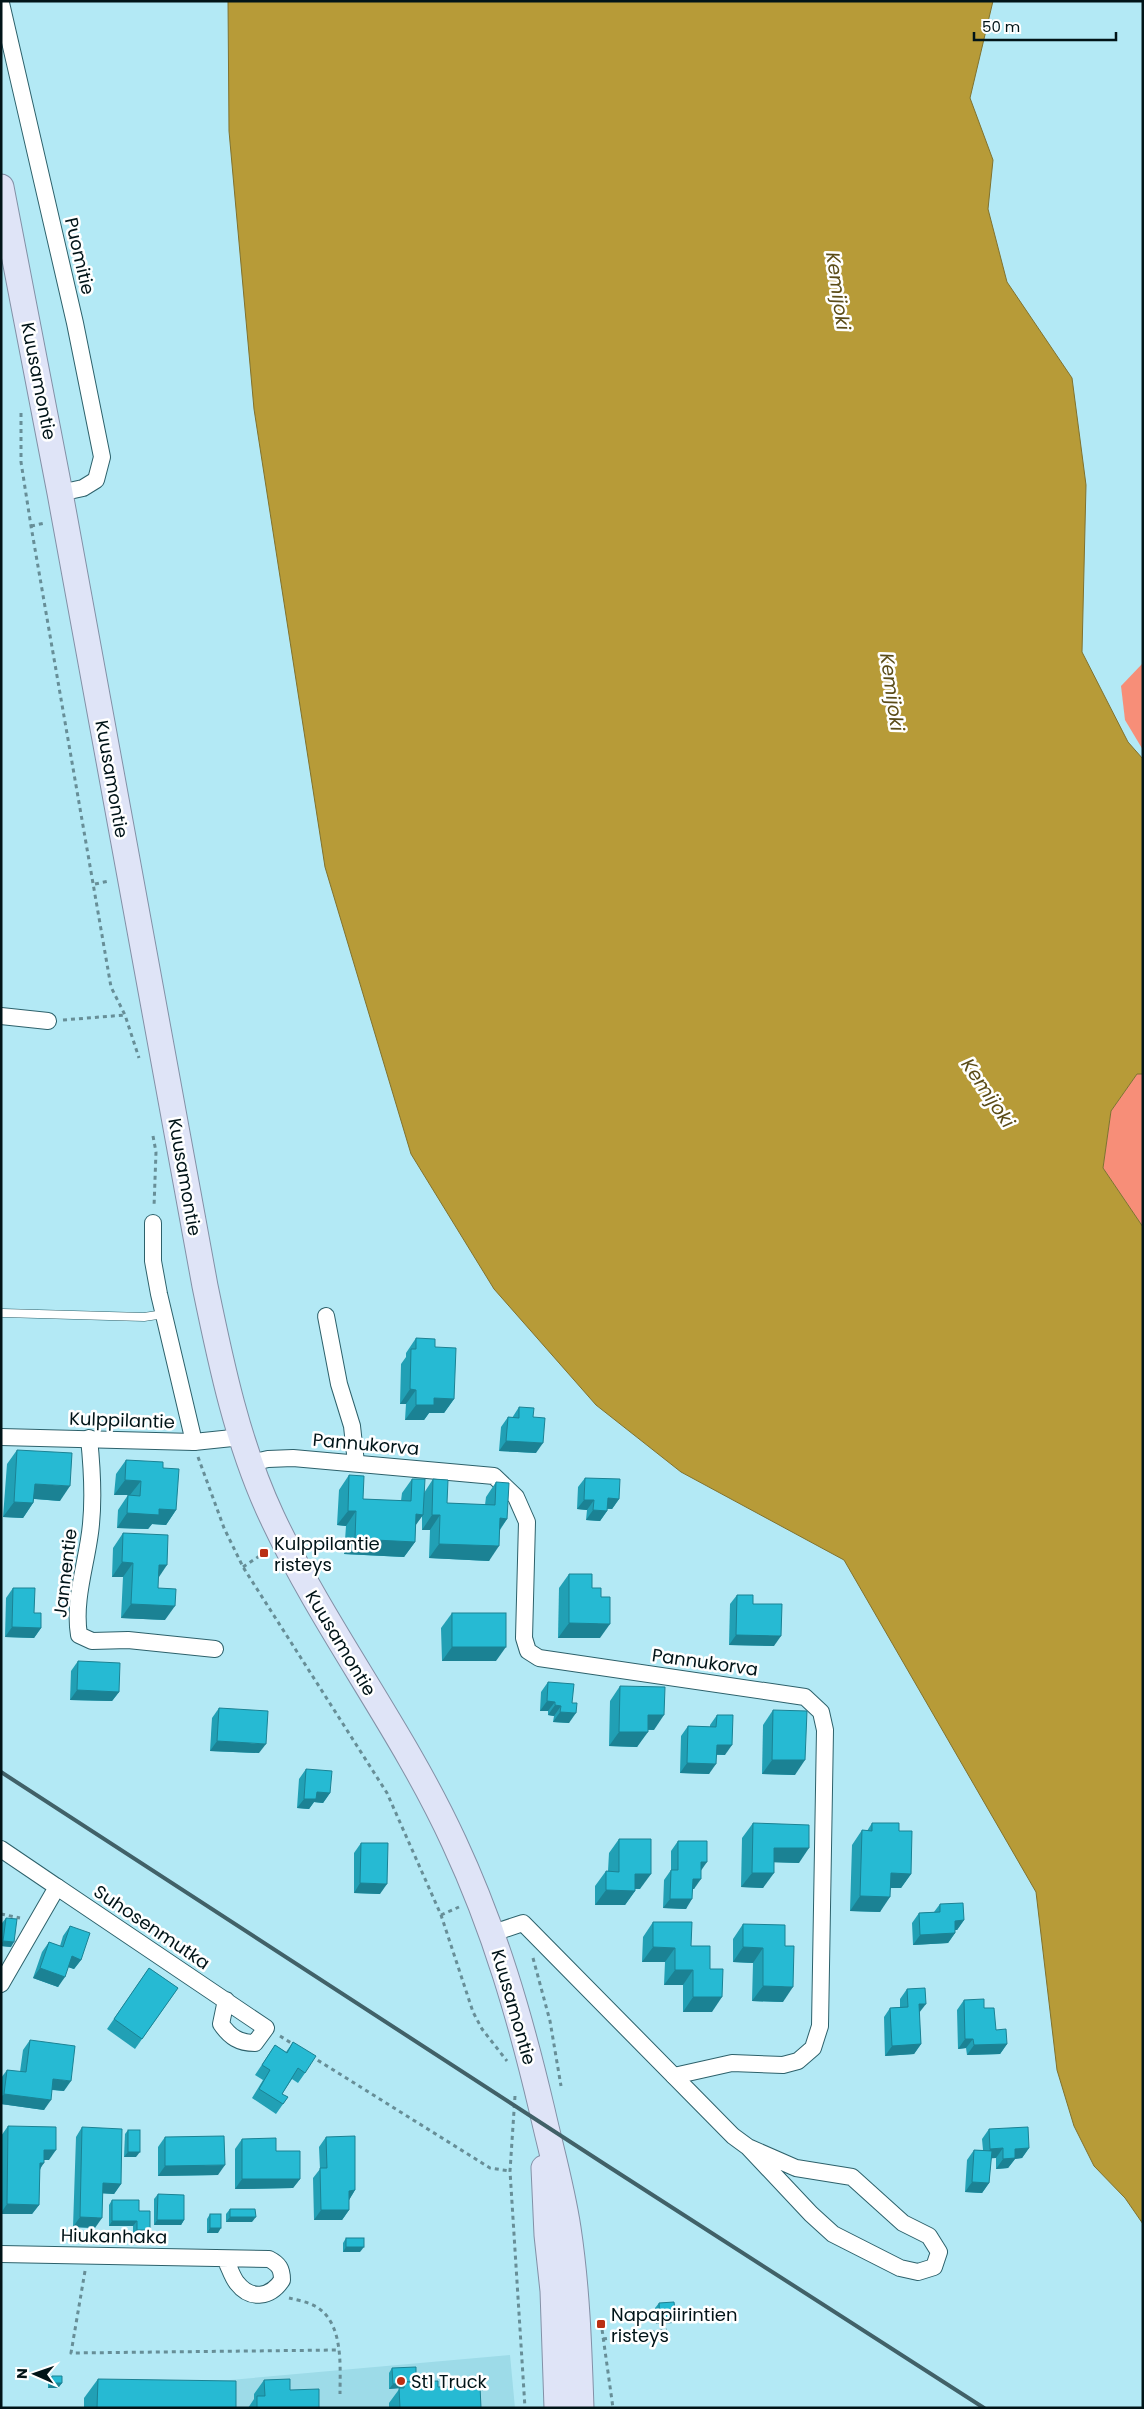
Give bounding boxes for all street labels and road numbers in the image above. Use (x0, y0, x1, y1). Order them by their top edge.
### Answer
street label: Puomitie (59, 215, 101, 297)
street label: Kuusamontie (15, 320, 63, 442)
street label: Kuusamontie (89, 718, 135, 840)
street label: Kuusamontie (162, 1116, 208, 1238)
street label: Kulppilantie (69, 1406, 175, 1434)
street label: Pannukorva (312, 1427, 420, 1461)
street label: Jannentie (47, 1527, 83, 1619)
street label: Kuusamontie (300, 1586, 382, 1700)
street label: Pannukorva (650, 1642, 760, 1682)
street label: Suhosenmutka (89, 1879, 215, 1975)
street label: Kuusamontie (486, 1946, 542, 2068)
street label: Hiukanhaka (61, 2223, 167, 2249)

